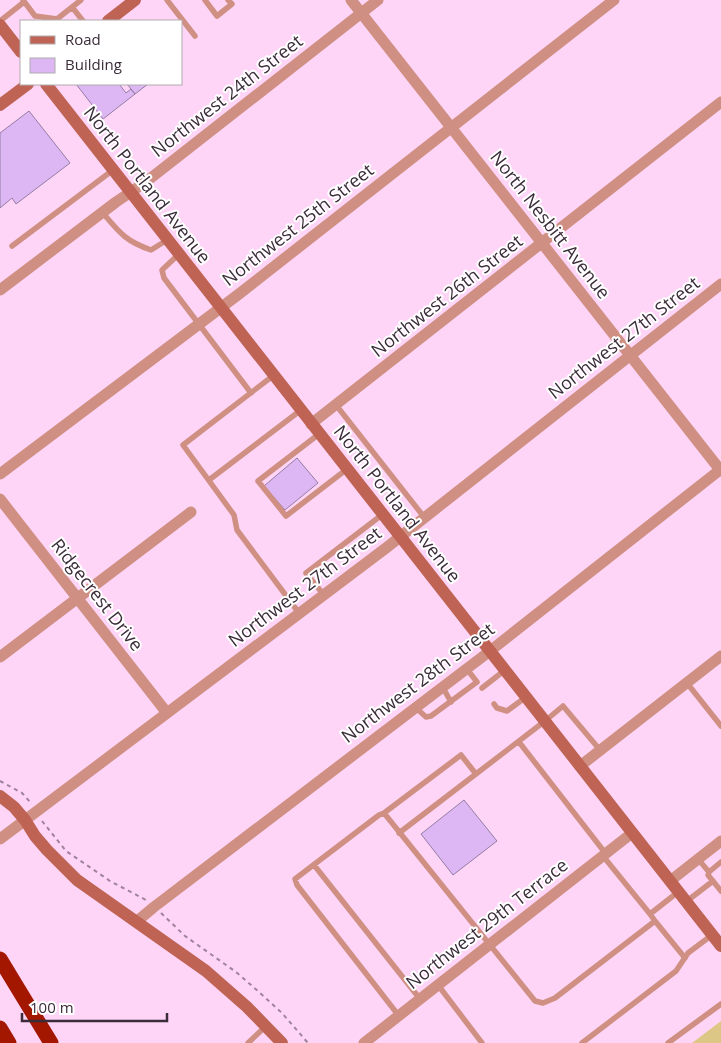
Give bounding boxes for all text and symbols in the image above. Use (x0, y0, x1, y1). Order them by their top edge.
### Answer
legend (20, 20, 182, 85)
text: Road (65, 29, 101, 49)
street label: Northwest 24th Street (146, 29, 307, 162)
text: Building (65, 54, 122, 74)
street label: North Portland Avenue (79, 101, 217, 268)
street label: North Nesbitt Avenue (485, 145, 616, 303)
street label: Northwest 25th Street (217, 158, 378, 291)
street label: Northwest 26th Street (366, 229, 527, 362)
street label: Northwest 27th Street (543, 271, 704, 404)
street label: North Portland Avenue (329, 420, 467, 587)
street label: Northwest 27th Street (223, 521, 386, 652)
street label: Ridgecrest Drive (46, 533, 149, 656)
street label: Northwest 28th Street (336, 617, 499, 748)
street label: Northwest 29th Terrace (401, 852, 572, 994)
scale bar (22, 990, 168, 1022)
text: 100 m (30, 997, 74, 1017)

